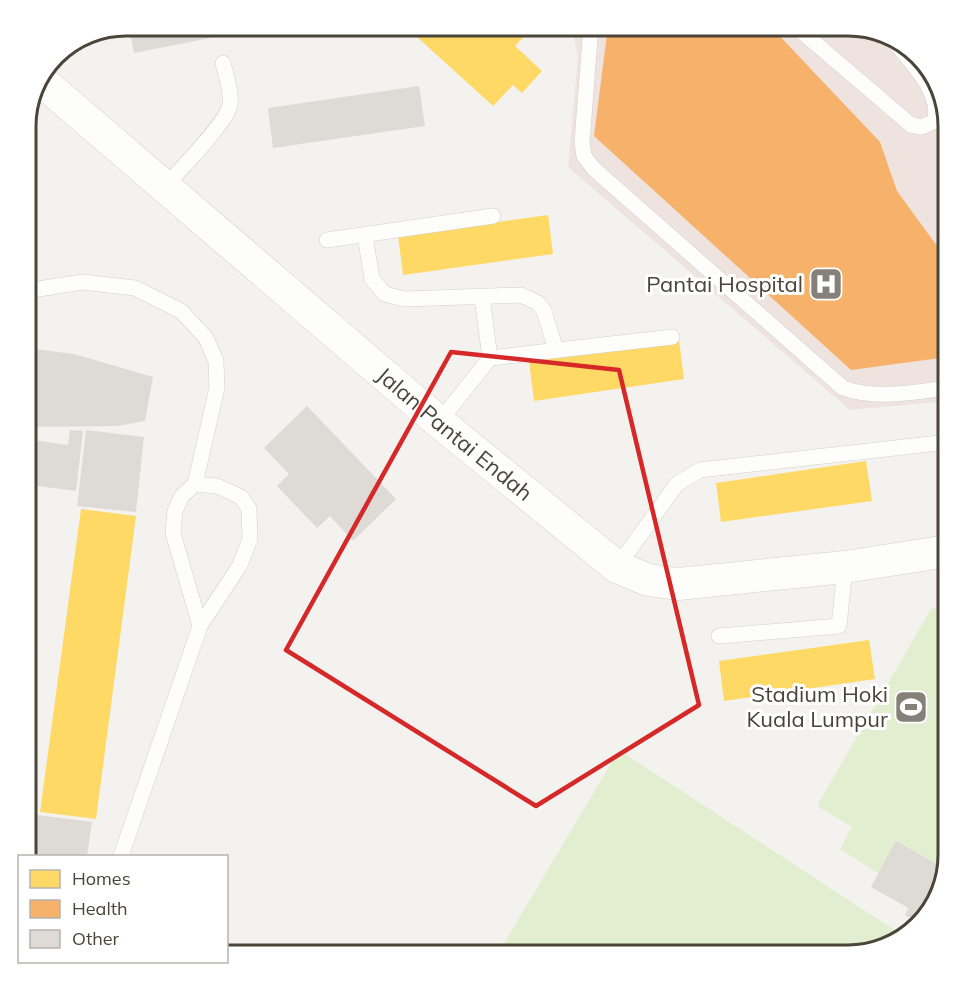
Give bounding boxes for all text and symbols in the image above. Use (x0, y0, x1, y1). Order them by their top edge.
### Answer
hospital icon: Pantai Hospital (808, 266, 844, 302)
place label: Pantai Hospital (646, 270, 803, 298)
street label: Jalan Pantai Endah (371, 361, 539, 507)
place label: Stadium Hoki Kuala Lumpur (747, 680, 888, 733)
sports icon: Stadium Hoki Kuala Lumpur (893, 689, 929, 725)
legend (18, 855, 228, 963)
text: Homes (72, 867, 131, 890)
text: Health (72, 897, 128, 920)
text: Other (72, 927, 120, 950)

